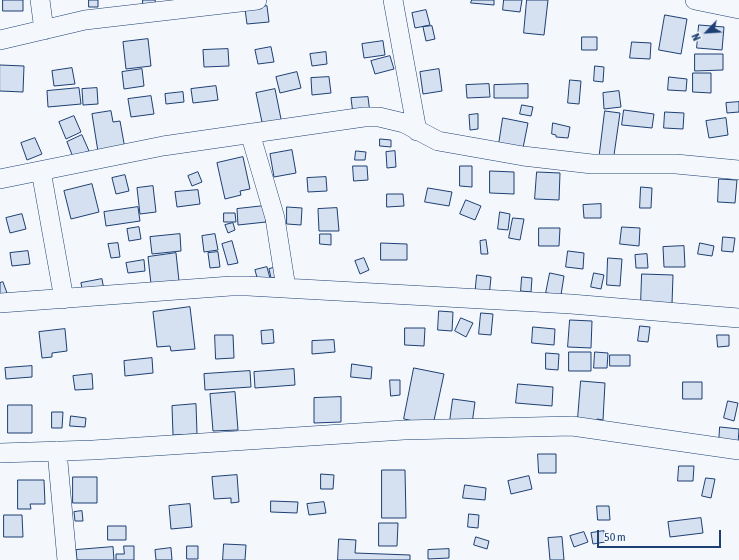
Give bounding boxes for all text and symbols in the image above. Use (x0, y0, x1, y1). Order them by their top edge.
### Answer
north arrow (687, 12, 727, 52)
text: N (689, 32, 703, 43)
scale bar (599, 522, 723, 548)
text: 50 m (604, 530, 626, 544)

